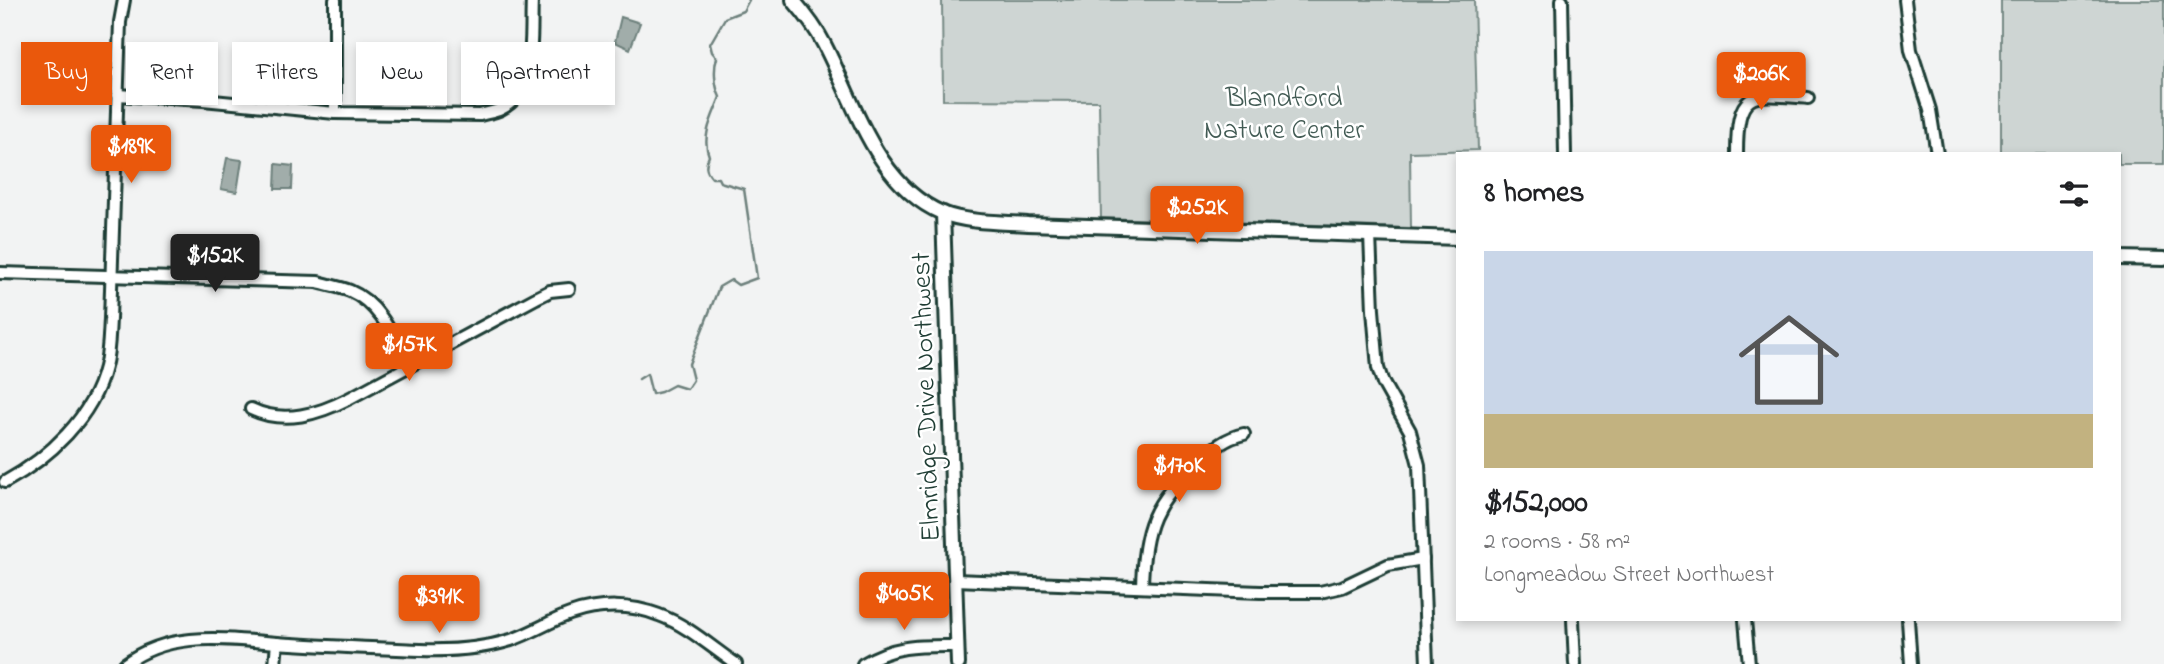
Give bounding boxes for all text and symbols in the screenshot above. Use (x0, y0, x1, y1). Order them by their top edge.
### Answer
chip: Buy (21, 42, 112, 105)
chip: Rent (126, 42, 218, 105)
chip: Filters (232, 42, 342, 105)
chip: New (356, 42, 447, 105)
chip: Apartment (461, 42, 615, 105)
pin: $206K (1712, 52, 1810, 112)
text: $206K (1733, 58, 1789, 91)
park label: Blandford Nature Center (1204, 79, 1364, 152)
pin: $189K (82, 125, 180, 185)
text: $189K (107, 131, 155, 164)
text: 8 homes (1484, 172, 1585, 216)
icon: filters (2055, 175, 2093, 213)
pin: $252K (1148, 187, 1246, 246)
text: $252K (1166, 192, 1228, 225)
pin: $152K (166, 234, 264, 294)
text: $152K (187, 240, 243, 273)
street label: Elmridge Drive Northwest (902, 251, 953, 542)
icon: home (1726, 297, 1852, 423)
pin: $157K (360, 324, 458, 383)
text: $157K (381, 329, 437, 362)
pin: $170K (1130, 444, 1228, 504)
text: $170K (1153, 450, 1205, 483)
text: $152,000 (1484, 482, 1588, 526)
text: 2 rooms · 58 m² (1484, 526, 1630, 559)
text: Longmeadow Street Northwest (1484, 559, 1774, 592)
pin: $405K (855, 572, 953, 632)
pin: $391K (390, 576, 488, 635)
text: $405K (875, 578, 933, 611)
text: $391K (415, 581, 463, 614)

